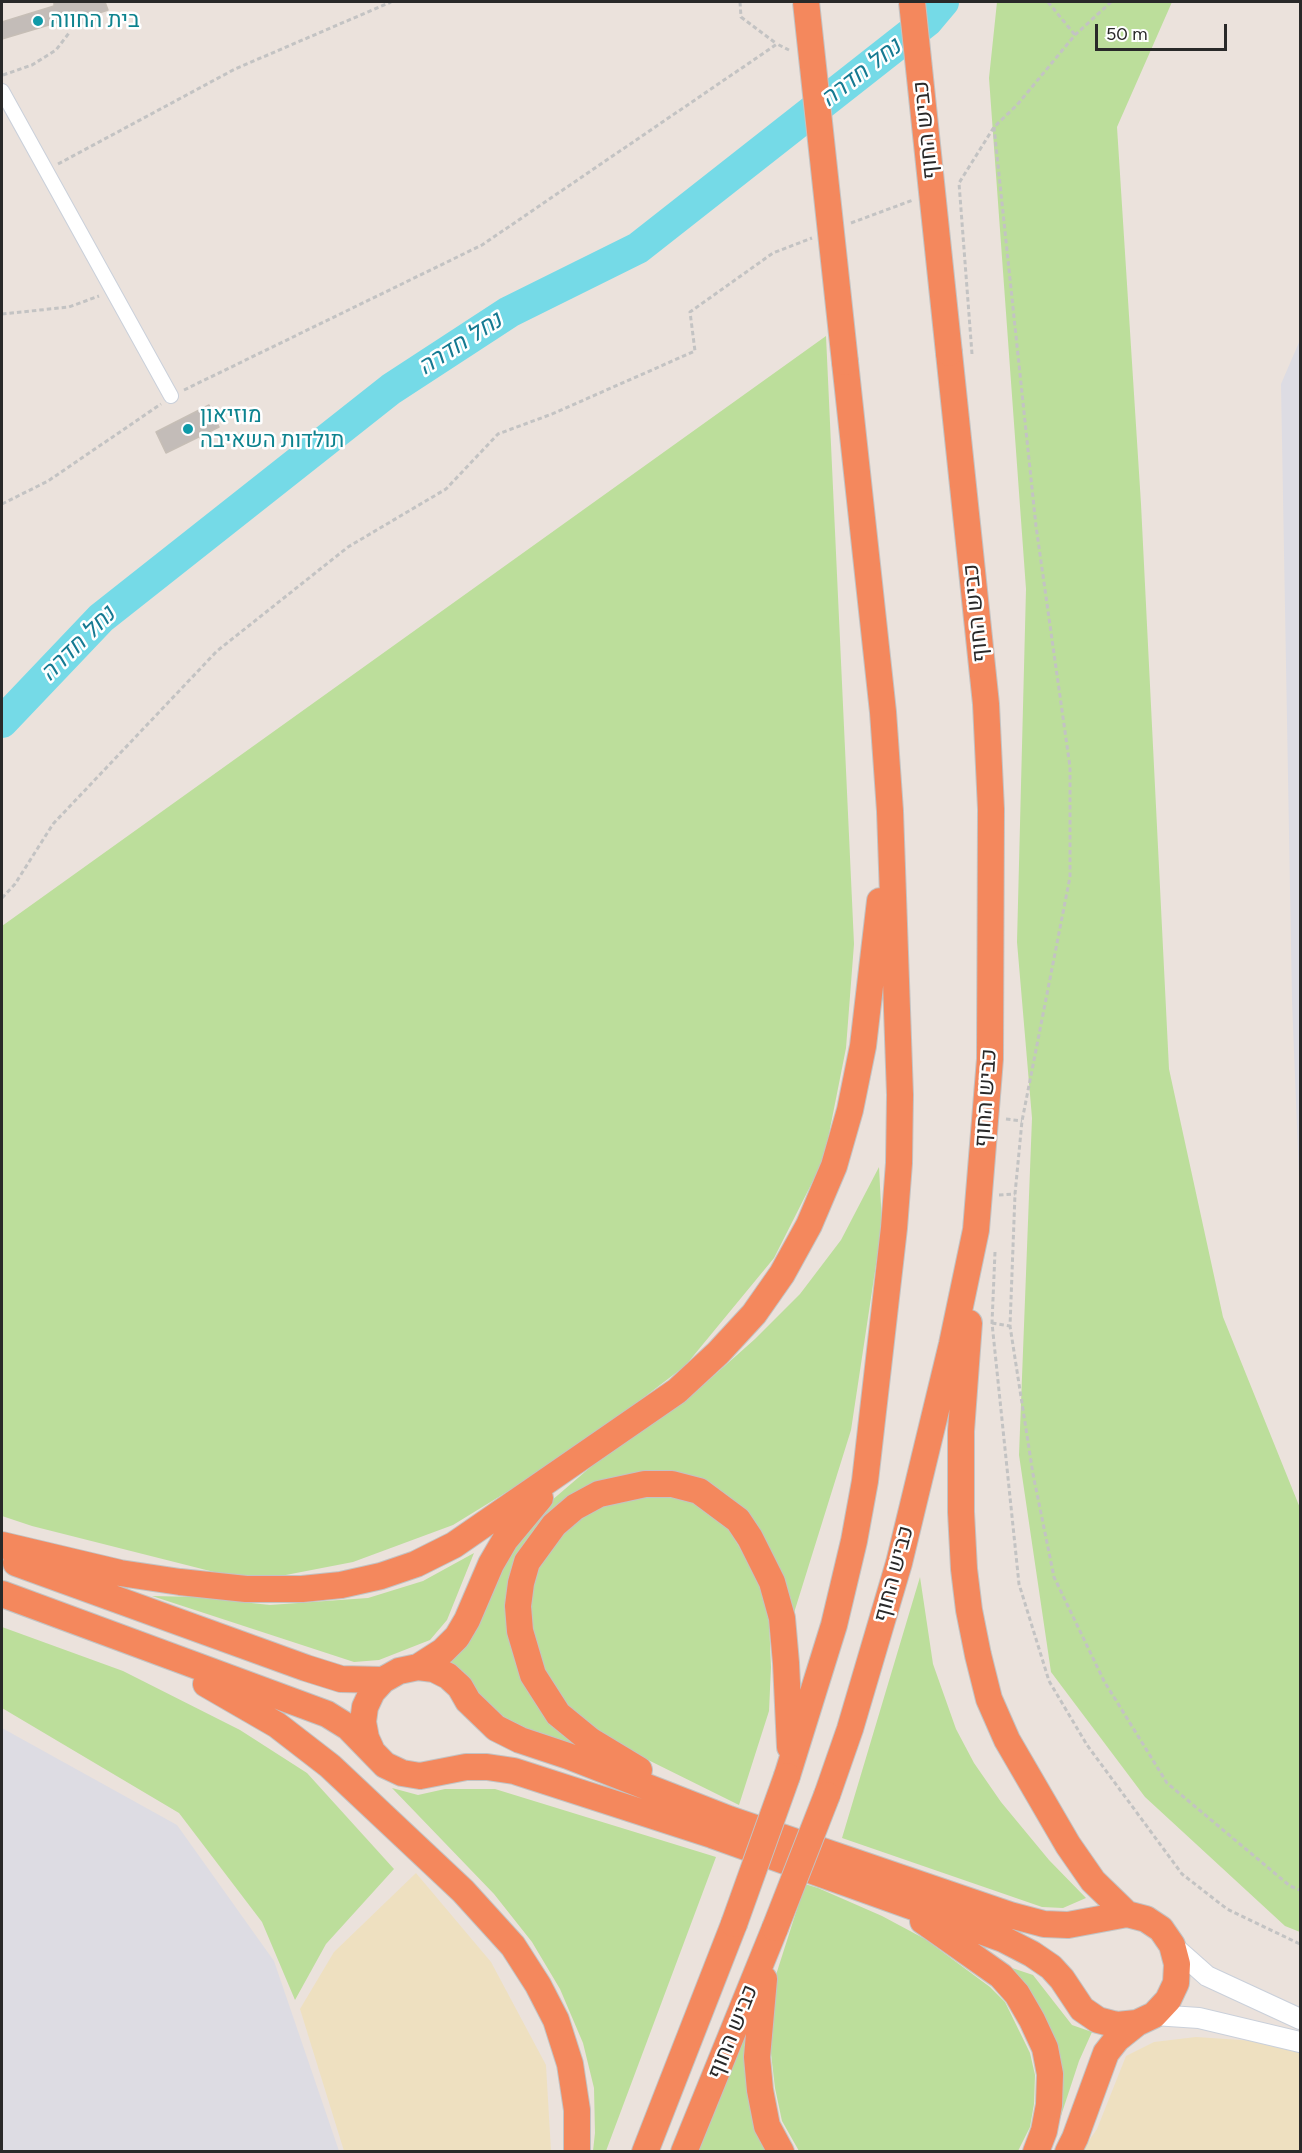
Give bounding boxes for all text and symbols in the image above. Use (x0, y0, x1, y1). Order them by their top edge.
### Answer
place label: בית החווה (50, 8, 140, 34)
scale bar (1098, 12, 1230, 50)
marker: בית החווה (31, 14, 45, 28)
text: 50 m (1106, 23, 1148, 45)
water label: נחל חדרה (815, 33, 907, 113)
street label: כביש החוף (908, 79, 944, 181)
water label: נחל חדרה (413, 306, 507, 382)
place label: מוזיאון תולדות השאיבה (200, 403, 344, 454)
marker: מוזיאון תולדות השאיבה (181, 422, 195, 436)
street label: כביש החוף (958, 562, 994, 664)
water label: נחל חדרה (34, 600, 122, 688)
street label: כביש החוף (969, 1048, 1003, 1148)
street label: כביש החוף (868, 1523, 920, 1625)
street label: כביש החוף (702, 1981, 764, 2083)

